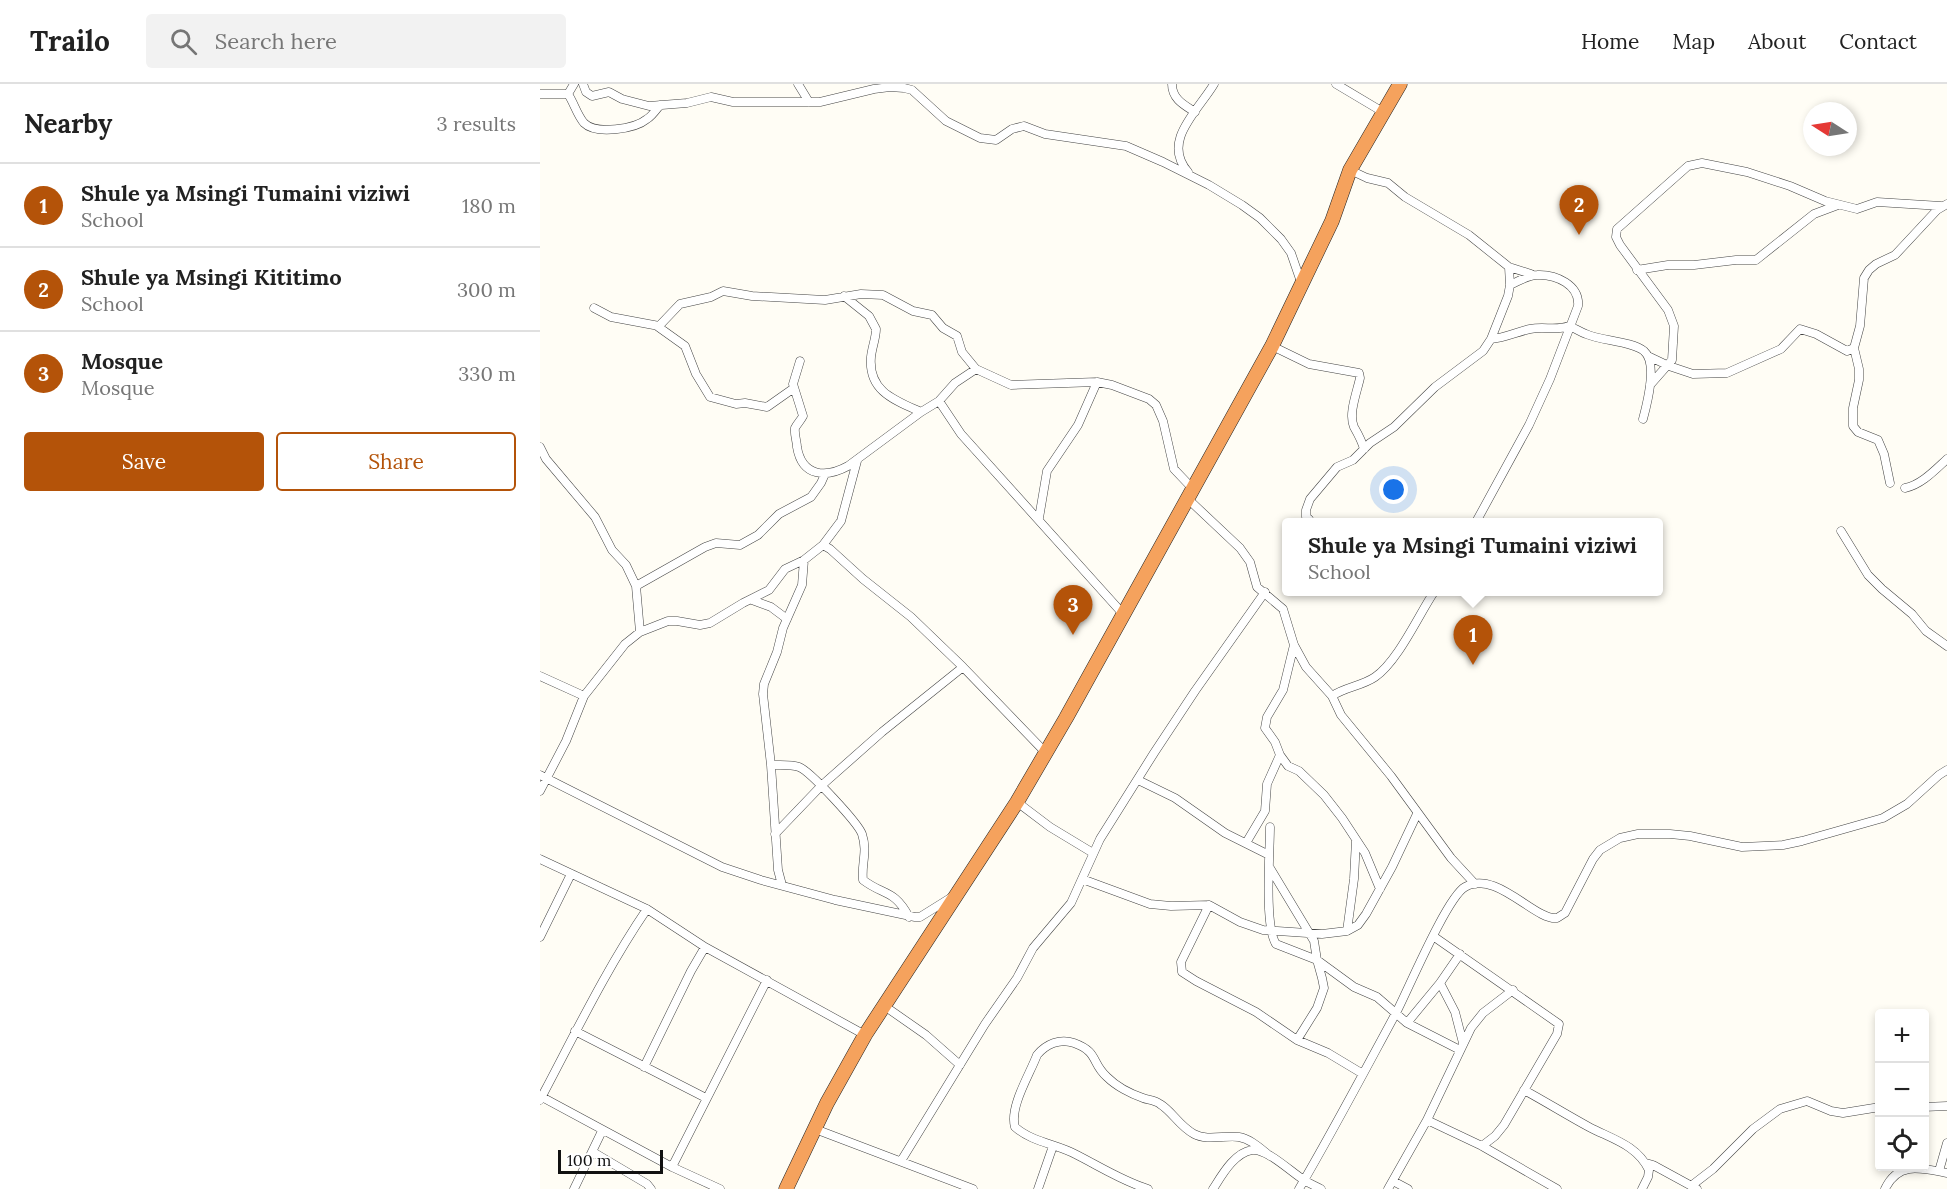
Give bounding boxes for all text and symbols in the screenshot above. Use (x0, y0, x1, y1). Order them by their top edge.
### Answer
search box (146, 14, 566, 68)
text: Trailo (30, 23, 110, 59)
icon: search (167, 25, 200, 58)
text: Search here (215, 27, 337, 55)
text: Home (1581, 28, 1639, 55)
text: Map (1672, 28, 1715, 55)
text: About (1748, 28, 1806, 55)
text: Contact (1839, 28, 1917, 55)
north arrow (1803, 102, 1857, 156)
text: Nearby (24, 107, 112, 140)
text: 3 results (437, 111, 516, 136)
text: Shule ya Msingi Tumaini viziwi (81, 179, 410, 207)
pin: 2 (1560, 186, 1598, 235)
text: 1 (39, 193, 48, 218)
text: 180 m (462, 193, 516, 218)
text: School (81, 207, 144, 232)
text: Shule ya Msingi Kititimo (81, 263, 342, 291)
text: 2 (38, 277, 49, 302)
text: 300 m (457, 277, 516, 302)
text: School (81, 291, 144, 316)
text: Mosque (81, 347, 163, 375)
text: 3 (38, 361, 49, 386)
text: 330 m (458, 361, 516, 386)
text: Mosque (81, 375, 154, 400)
button: Save (24, 432, 264, 491)
button: Share (276, 432, 516, 491)
your location (1379, 475, 1408, 504)
popup (1282, 518, 1663, 596)
text: Shule ya Msingi Tumaini viziwi (1308, 531, 1637, 559)
text: School (1308, 559, 1371, 584)
pin: 3 (1054, 586, 1092, 635)
pin: 1 (1454, 616, 1492, 665)
map controls (1875, 1009, 1929, 1171)
button: + (1875, 1009, 1929, 1063)
button: − (1875, 1063, 1929, 1117)
button: locate (1875, 1117, 1929, 1171)
scale bar (558, 1147, 663, 1174)
text: 100 m (567, 1150, 611, 1170)

